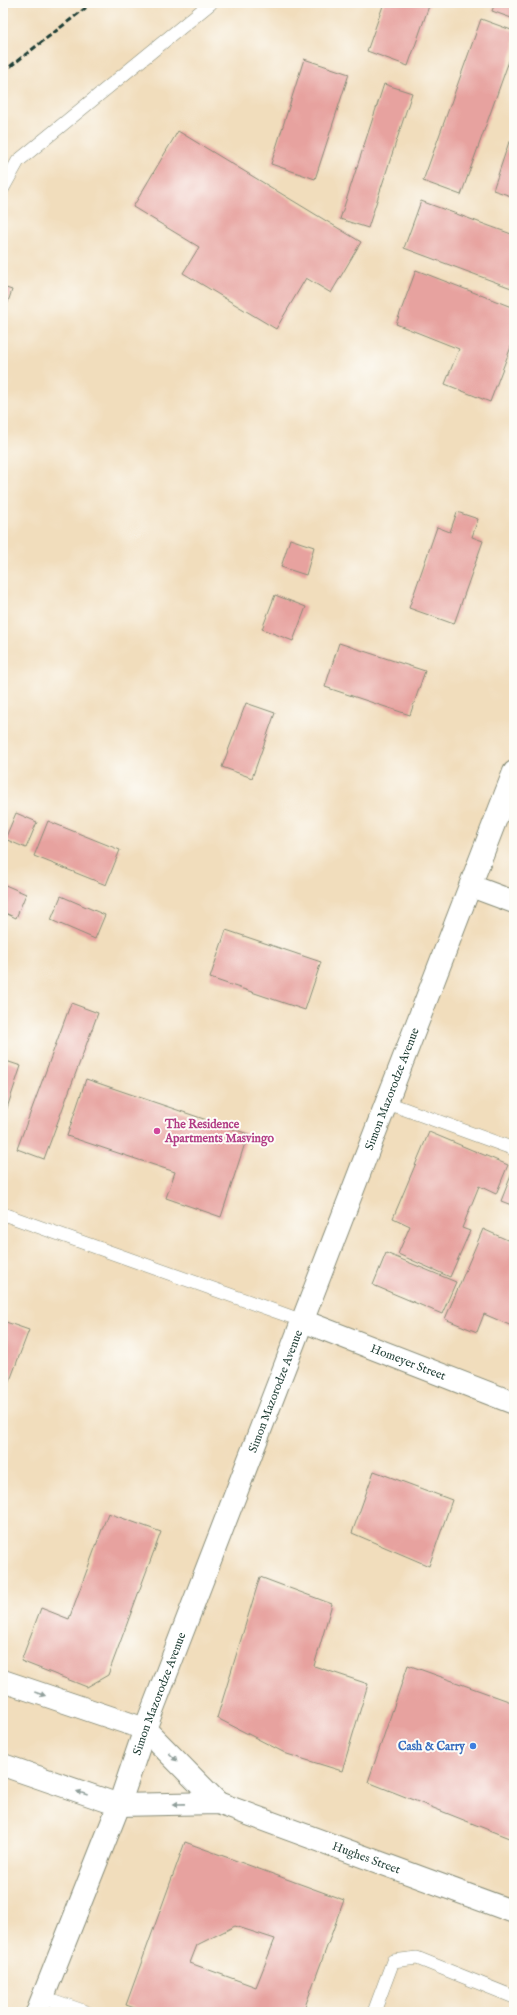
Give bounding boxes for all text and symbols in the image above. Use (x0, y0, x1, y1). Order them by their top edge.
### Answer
street label: Simon Mazorodze Avenue (361, 1025, 422, 1152)
place label: The Residence Apartments Masvingo (164, 1117, 274, 1147)
marker: The Residence Apartments Masvingo (152, 1126, 162, 1136)
street label: Simon Mazorodze Avenue (245, 1327, 306, 1455)
street label: Homeyer Street (369, 1341, 448, 1383)
street label: Simon Mazorodze Avenue (129, 1630, 189, 1757)
one-way arrow (34, 1691, 46, 1697)
place label: Cash & Carry (398, 1739, 466, 1755)
marker: Cash & Carry (468, 1741, 478, 1751)
one-way arrow (168, 1752, 178, 1762)
one-way arrow (75, 1789, 87, 1795)
one-way arrow (172, 1801, 185, 1807)
street label: Hughes Street (330, 1838, 403, 1877)

